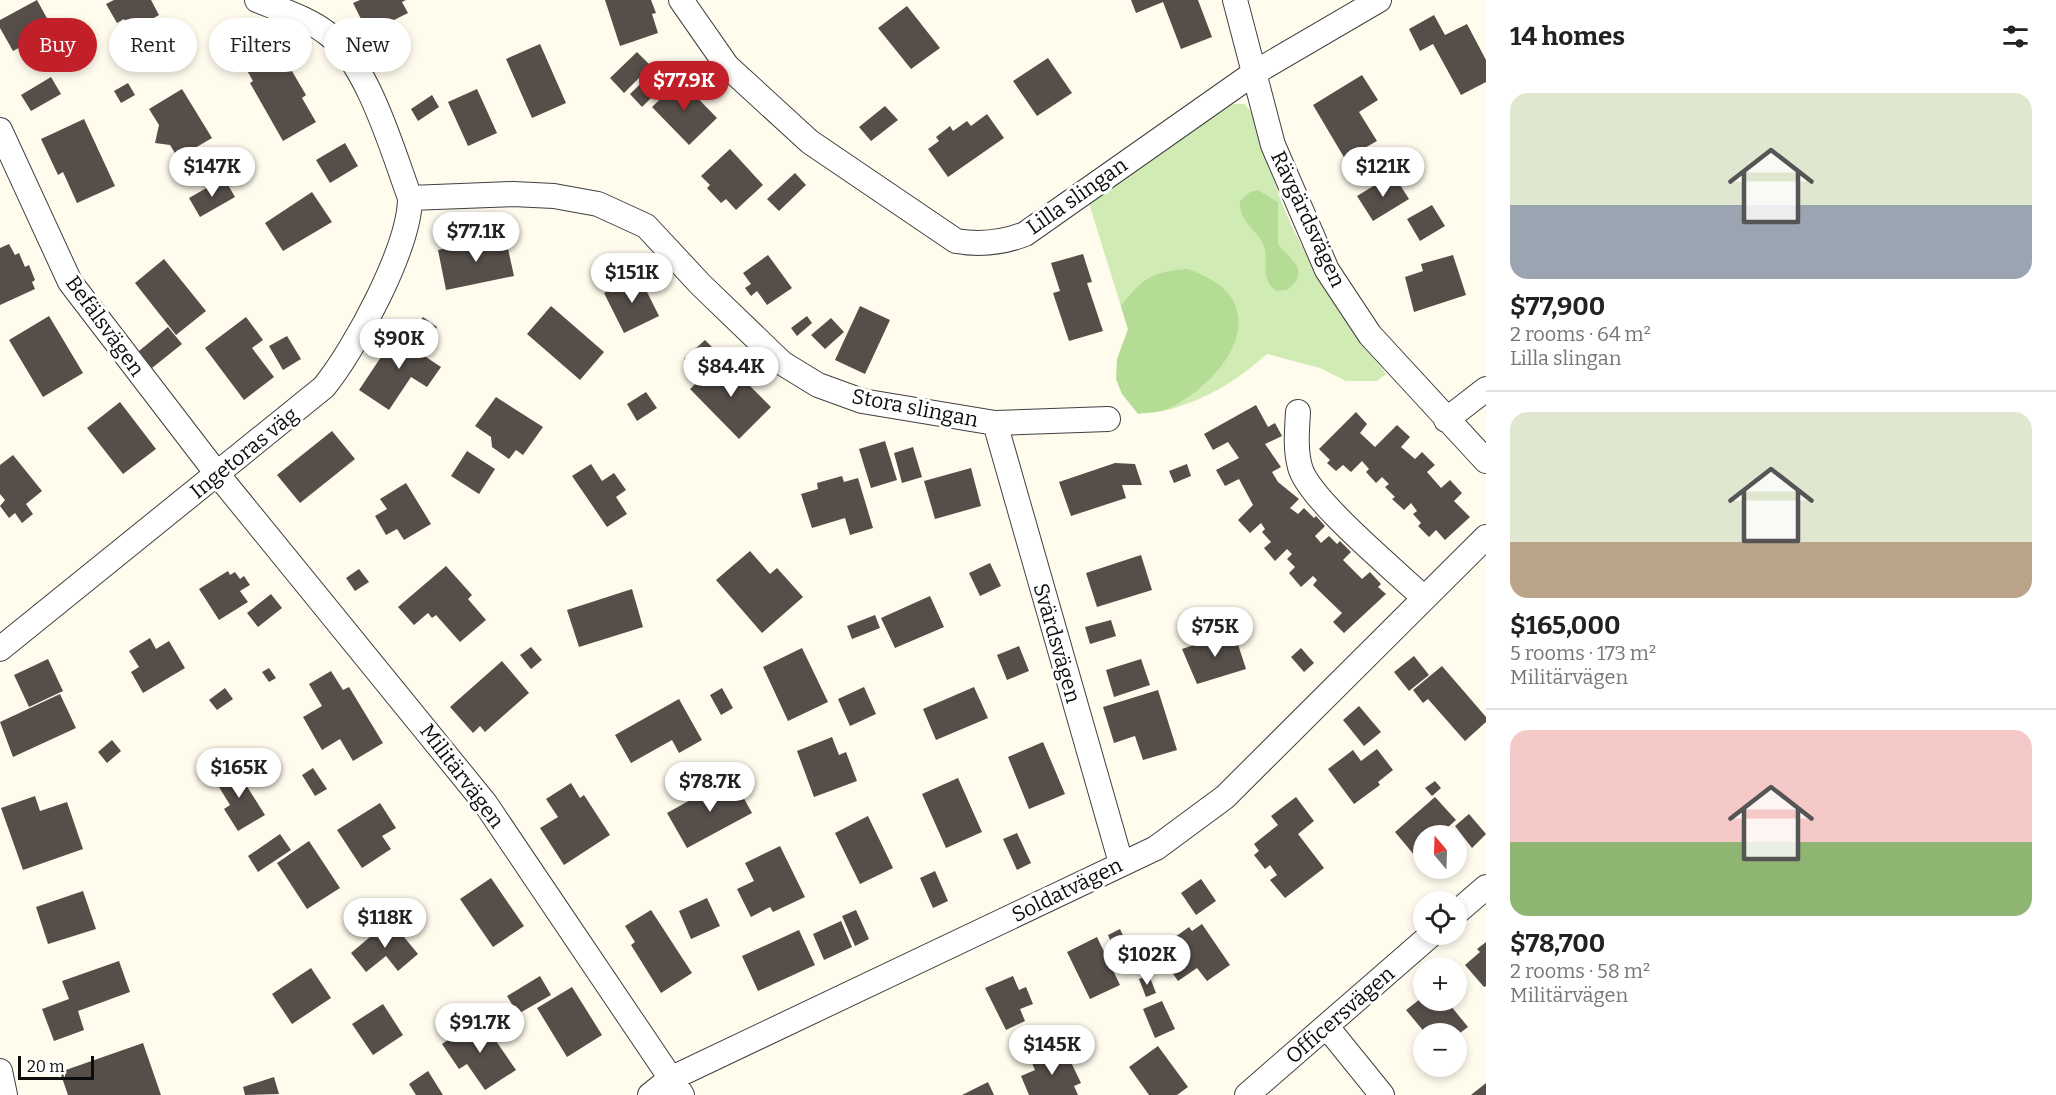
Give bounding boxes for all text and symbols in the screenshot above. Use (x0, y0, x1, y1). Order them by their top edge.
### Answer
chip: Buy (18, 18, 97, 72)
chip: Rent (109, 18, 197, 72)
chip: Filters (209, 18, 312, 72)
chip: New (324, 18, 411, 72)
icon: filters (1999, 20, 2032, 53)
text: 14 homes (1510, 21, 1625, 52)
pin: $77.9K (635, 61, 733, 112)
text: $77.9K (653, 68, 715, 92)
icon: home (1717, 132, 1825, 240)
pin: $147K (170, 147, 254, 198)
street label: Rävgärdsvägen (1265, 147, 1351, 291)
pin: $121K (1341, 147, 1425, 198)
street label: Lilla slingan (1022, 152, 1132, 240)
text: $147K (183, 154, 241, 178)
text: $121K (1356, 154, 1410, 178)
pin: $77.1K (427, 212, 525, 263)
text: $77.1K (447, 219, 505, 243)
pin: $151K (590, 253, 674, 304)
text: $151K (605, 260, 659, 284)
street label: Befälsvägen (60, 271, 150, 381)
text: $77,900 (1510, 291, 1605, 322)
pin: $90K (363, 319, 435, 370)
text: 2 rooms · 64 m² (1510, 322, 1651, 346)
text: $90K (373, 326, 425, 350)
text: Lilla slingan (1510, 346, 1621, 370)
pin: $84.4K (682, 347, 780, 398)
text: $84.4K (697, 354, 765, 378)
street label: Stora slingan (850, 383, 980, 433)
street label: Ingetoras väg (185, 401, 303, 504)
icon: home (1717, 451, 1825, 559)
street label: Svärdsvägen (1028, 580, 1086, 706)
pin: $75K (1179, 607, 1251, 658)
text: $165,000 (1510, 610, 1620, 641)
text: $75K (1191, 614, 1239, 638)
text: 5 rooms · 173 m² (1510, 641, 1656, 665)
text: Militärvägen (1510, 665, 1628, 689)
street label: Militärvägen (414, 719, 510, 833)
pin: $165K (197, 748, 281, 799)
text: $165K (210, 755, 268, 779)
pin: $78.7K (661, 762, 759, 813)
text: $78.7K (679, 769, 741, 793)
icon: home (1717, 769, 1825, 877)
north arrow (1413, 825, 1467, 879)
map controls (1413, 825, 1467, 1077)
street label: Soldatvägen (1007, 852, 1127, 928)
button: locate (1413, 891, 1467, 945)
pin: $118K (343, 898, 427, 949)
text: $118K (357, 905, 413, 929)
text: $78,700 (1510, 928, 1605, 959)
pin: $102K (1105, 935, 1189, 986)
text: $102K (1118, 942, 1177, 966)
button: + (1413, 957, 1467, 1011)
text: 2 rooms · 58 m² (1510, 959, 1650, 983)
street label: Officersvägen (1280, 961, 1400, 1069)
text: Militärvägen (1510, 983, 1628, 1007)
pin: $91.7K (431, 1003, 529, 1054)
text: $91.7K (449, 1010, 511, 1034)
button: − (1413, 1023, 1467, 1077)
pin: $145K (1010, 1025, 1094, 1076)
text: $145K (1023, 1032, 1081, 1056)
scale bar (18, 1053, 94, 1080)
text: 20 m (27, 1057, 64, 1076)

